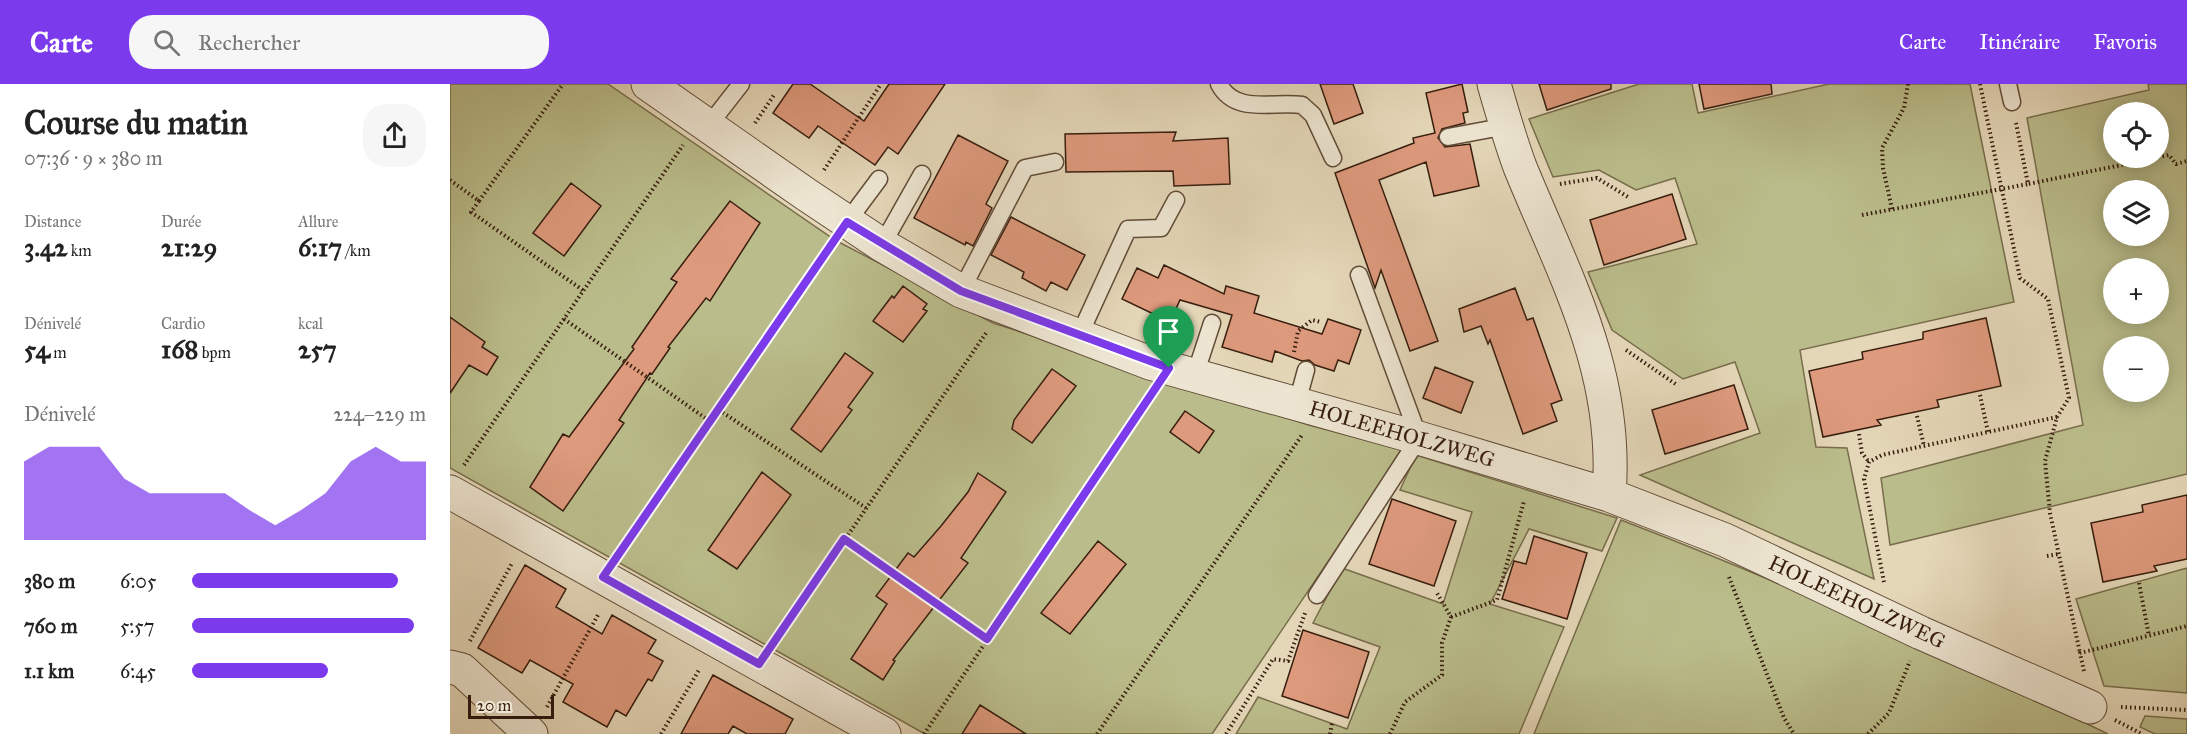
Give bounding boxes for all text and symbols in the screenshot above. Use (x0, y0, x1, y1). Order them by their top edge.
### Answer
search box (129, 15, 549, 69)
text: Carte (30, 25, 93, 60)
icon: search (150, 26, 183, 59)
text: Rechercher (198, 29, 300, 56)
text: Carte (1899, 29, 1946, 55)
text: Itinéraire (1979, 29, 2060, 55)
text: Favoris (2093, 29, 2157, 55)
map controls (2103, 102, 2169, 402)
button: locate (2103, 102, 2169, 168)
text: Course du matin (24, 103, 248, 143)
button: share (363, 104, 426, 167)
text: 07:36 · 9 × 380 m (24, 146, 162, 170)
button: layers (2103, 180, 2169, 246)
text: Distance (24, 212, 81, 231)
text: Durée (161, 212, 201, 231)
text: Allure (298, 212, 338, 231)
text: 3.42 (24, 231, 67, 263)
text: 21:29 (161, 231, 217, 263)
text: 6:17 (298, 231, 342, 263)
text: km (67, 241, 92, 260)
text: /km (342, 241, 371, 260)
button: + (2103, 258, 2169, 324)
pin (1143, 306, 1194, 368)
text: Dénivelé (24, 314, 81, 333)
text: Cardio (161, 314, 205, 333)
text: kcal (298, 314, 323, 333)
icon: arrive (1152, 315, 1185, 348)
text: 54 (24, 333, 50, 365)
text: 168 (161, 333, 198, 365)
text: 257 (298, 333, 337, 365)
button: − (2103, 336, 2169, 402)
text: m (50, 343, 67, 362)
text: bpm (198, 343, 231, 362)
street label: HOLEEHOLZWEG (1306, 395, 1498, 473)
text: Dénivelé (24, 402, 96, 426)
text: 224–229 m (333, 402, 426, 426)
street label: HOLEEHOLZWEG (1765, 550, 1949, 654)
text: 380 m (24, 569, 75, 593)
text: 6:05 (120, 569, 156, 593)
text: 760 m (24, 614, 78, 638)
text: 5:57 (120, 614, 154, 638)
text: 1.1 km (24, 659, 74, 683)
text: 6:45 (120, 659, 156, 683)
scale bar (468, 692, 554, 720)
text: 20 m (477, 696, 511, 715)

